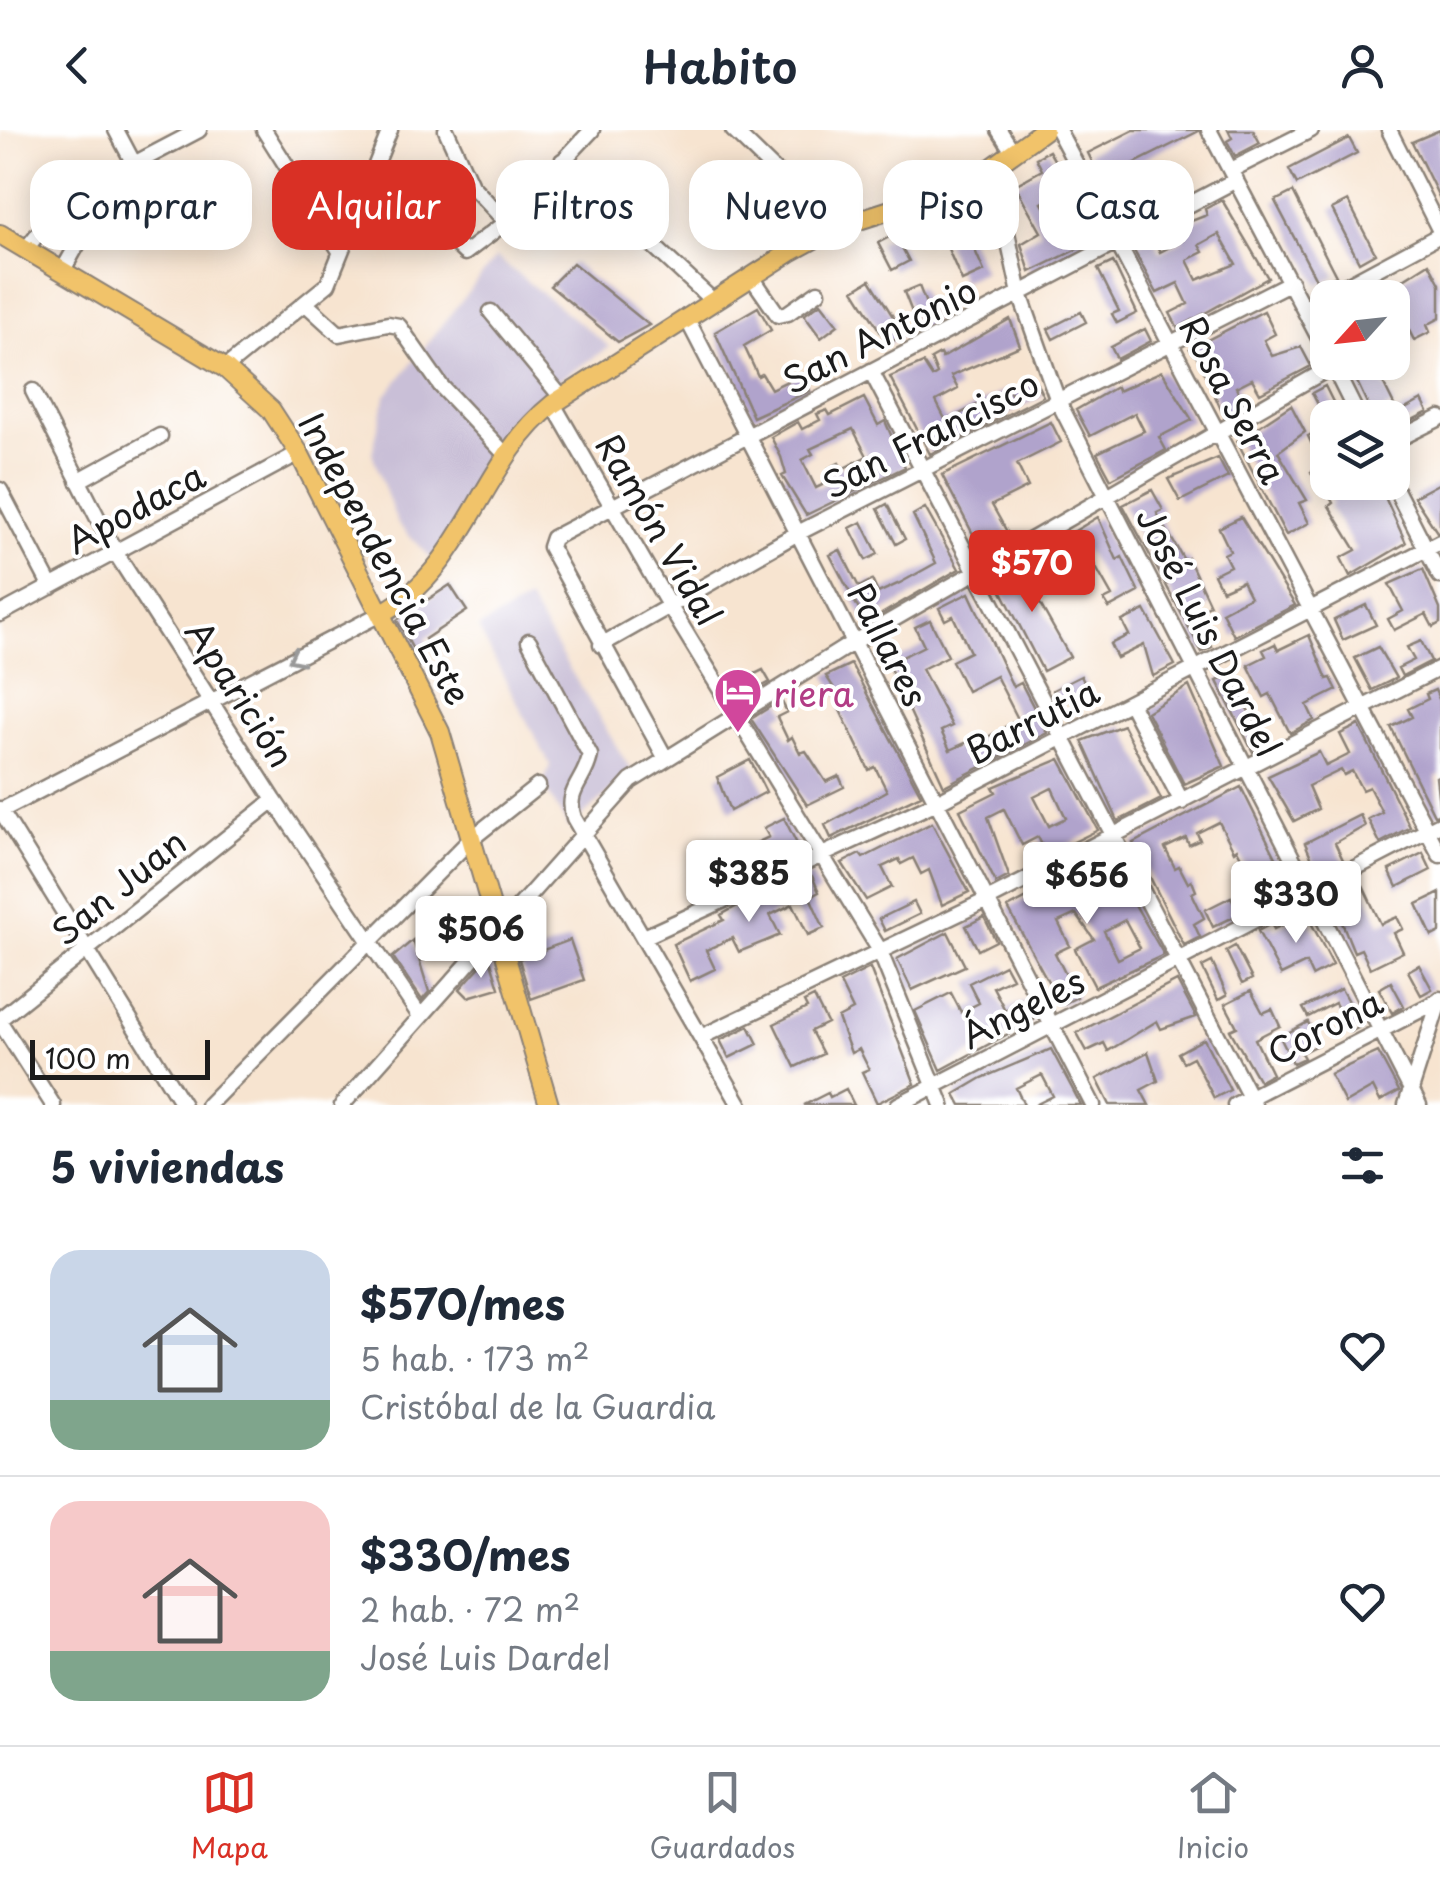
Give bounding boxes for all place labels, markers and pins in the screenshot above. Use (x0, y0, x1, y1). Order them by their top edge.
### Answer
pin: $570 (973, 530, 1091, 615)
hotel icon: riera (712, 666, 764, 734)
place label: riera (773, 666, 854, 719)
pin: $385 (690, 840, 808, 925)
pin: $656 (1028, 842, 1146, 927)
pin: $330 (1237, 861, 1355, 946)
pin: $506 (422, 896, 540, 981)

